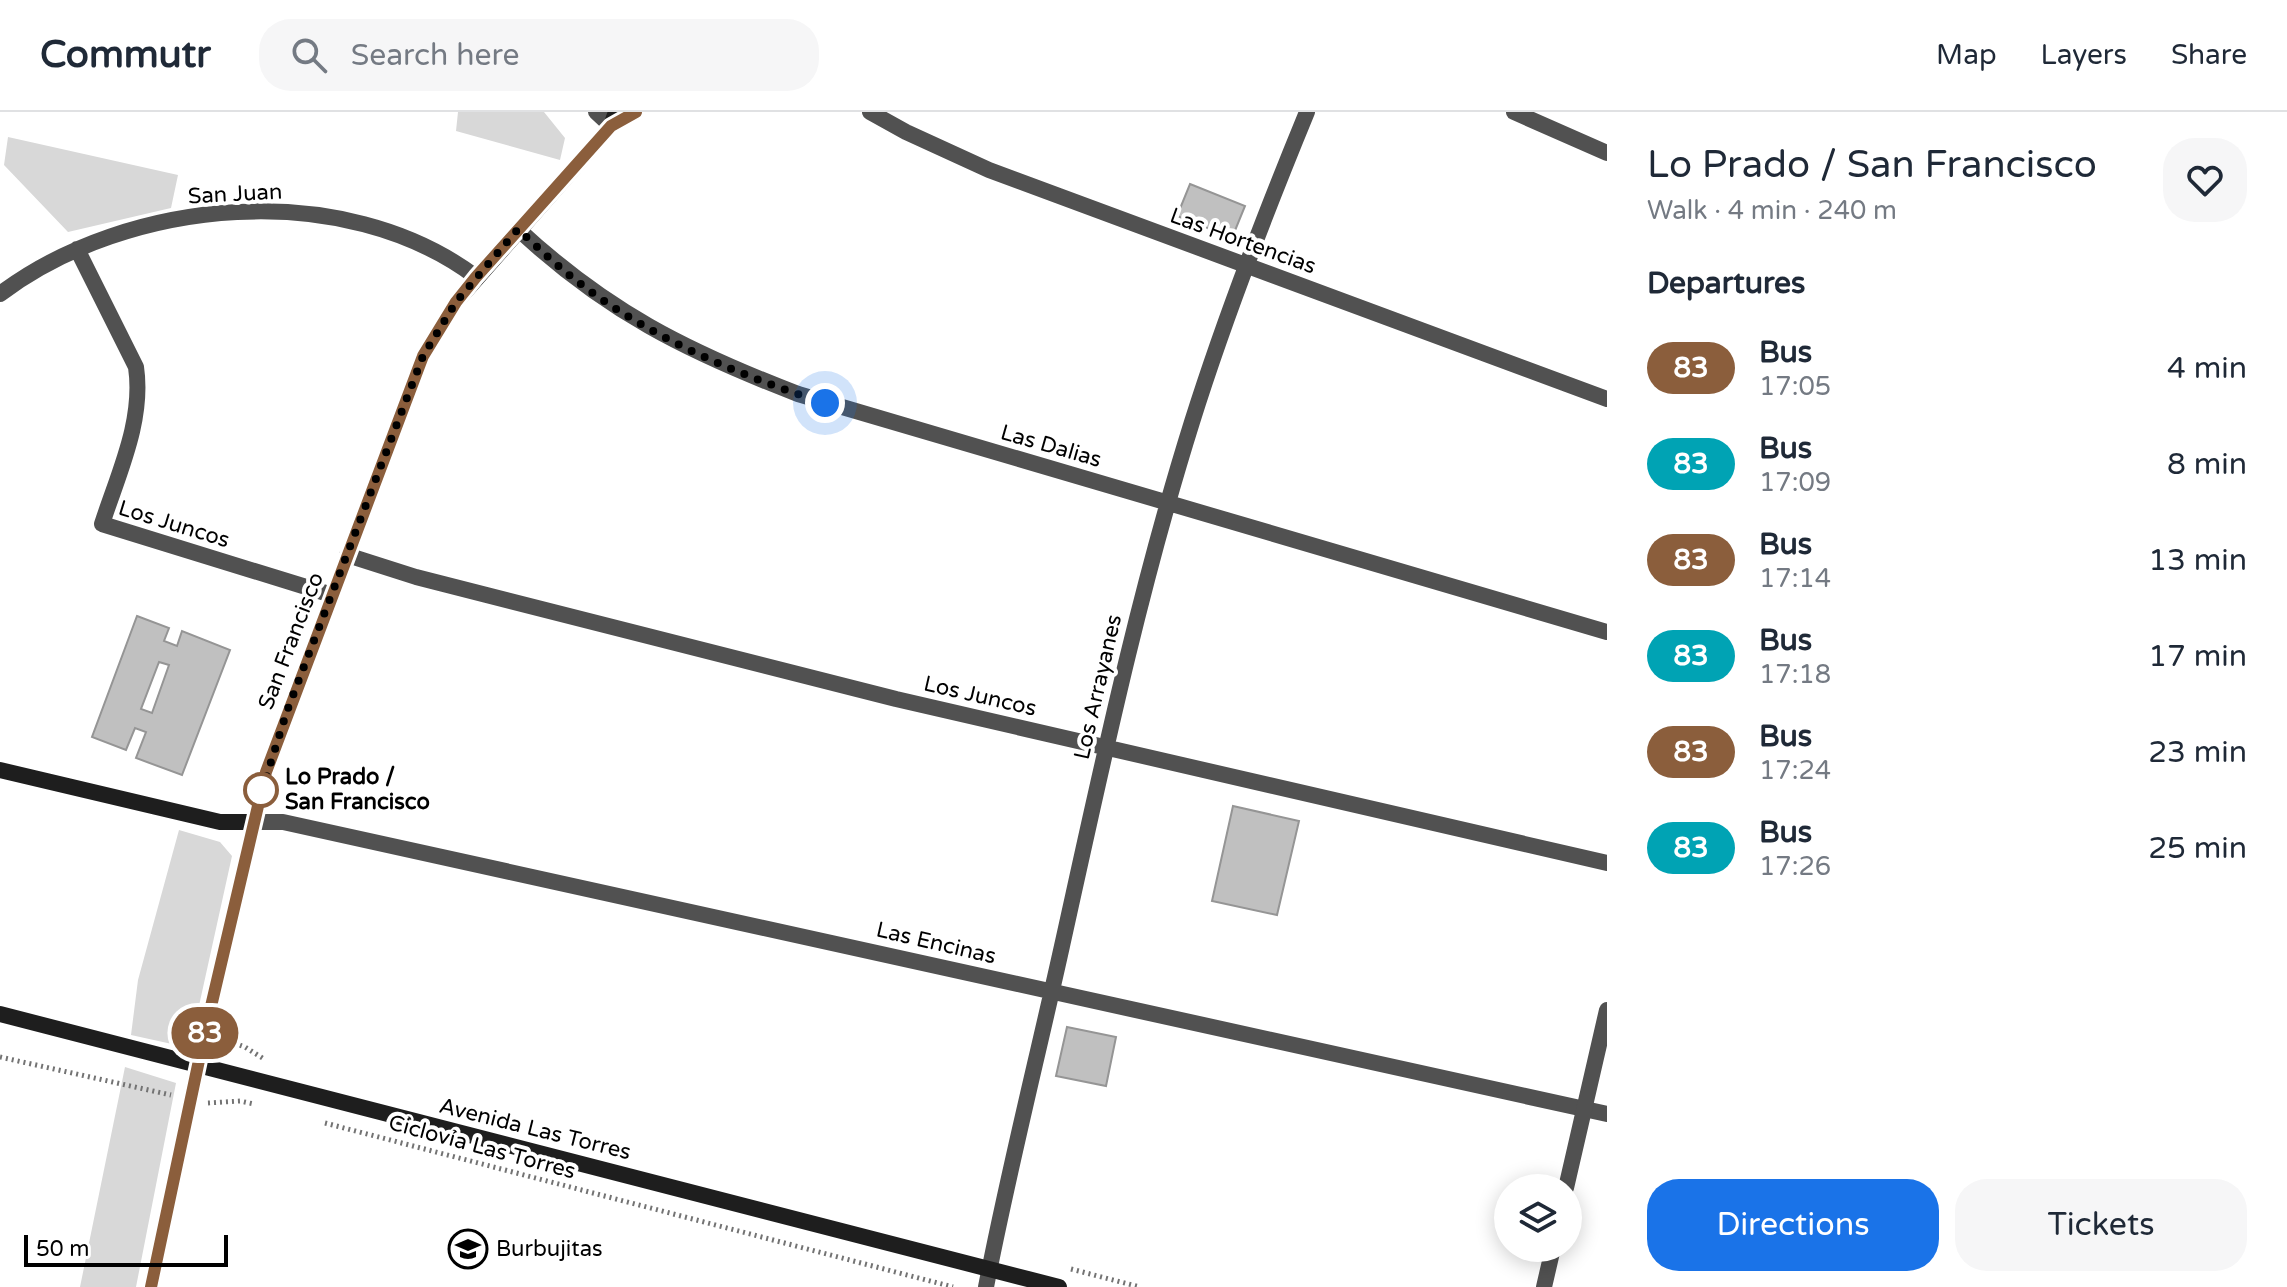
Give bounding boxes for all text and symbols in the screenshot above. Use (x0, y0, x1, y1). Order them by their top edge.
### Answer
search box (259, 19, 819, 91)
text: Commutr (40, 32, 211, 78)
icon: search (287, 33, 331, 77)
text: Search here (351, 37, 519, 74)
text: Map (1936, 38, 1997, 72)
text: Layers (2041, 38, 2127, 72)
text: Share (2171, 38, 2247, 72)
button: heart (2163, 138, 2247, 222)
text: Lo Prado / San Francisco (1647, 142, 2097, 188)
street label: San Juan (187, 179, 283, 209)
text: Walk · 4 min · 240 m (1647, 195, 1897, 226)
street label: Las Hortencias (1166, 203, 1320, 279)
text: Departures (1647, 265, 1805, 302)
text: Bus (1759, 334, 1812, 371)
text: 4 min (2167, 350, 2247, 387)
text: 83 (1673, 351, 1709, 385)
text: 17:05 (1759, 371, 1831, 402)
your location (805, 383, 845, 423)
street label: Las Dalias (997, 419, 1105, 473)
text: Bus (1759, 430, 1812, 467)
text: 8 min (2167, 446, 2247, 483)
text: 83 (1673, 447, 1709, 481)
text: 17:09 (1759, 467, 1831, 498)
street label: Los Juncos (115, 495, 233, 553)
text: Bus (1759, 526, 1812, 563)
text: 13 min (2148, 542, 2247, 579)
text: 83 (1673, 543, 1709, 577)
text: 17:14 (1759, 563, 1831, 594)
street label: San Francisco (253, 569, 329, 713)
street label: Los Arrayanes (1069, 612, 1127, 762)
text: Bus (1759, 622, 1812, 659)
text: 17 min (2148, 638, 2247, 675)
text: 83 (1673, 639, 1709, 673)
text: 17:18 (1759, 659, 1831, 690)
street label: Los Juncos (921, 670, 1039, 722)
text: Bus (1759, 718, 1812, 755)
text: 23 min (2148, 734, 2247, 771)
text: 83 (1673, 735, 1709, 769)
text: 17:24 (1759, 755, 1831, 786)
place label: Lo Prado / San Francisco (285, 764, 430, 815)
marker: Lo Prado / San Francisco (244, 773, 278, 807)
text: Bus (1759, 814, 1812, 851)
text: 25 min (2148, 830, 2247, 867)
text: 83 (1673, 831, 1709, 865)
text: 17:26 (1759, 851, 1831, 882)
street label: Las Encinas (874, 917, 998, 969)
line badge: 83 (169, 1007, 241, 1059)
text: 83 (187, 1016, 223, 1050)
street label: Avenida Las Torres (436, 1093, 634, 1165)
street label: Ciclovía Las Torres (386, 1110, 578, 1184)
map controls (1494, 1174, 1582, 1262)
button: layers (1494, 1174, 1582, 1262)
button: Directions (1647, 1179, 1939, 1271)
button: Tickets (1955, 1179, 2247, 1271)
school or university icon: Burbujitas (447, 1228, 489, 1270)
scale bar (24, 1231, 228, 1267)
text: 50 m (36, 1236, 90, 1262)
place label: Burbujitas (496, 1236, 603, 1262)

